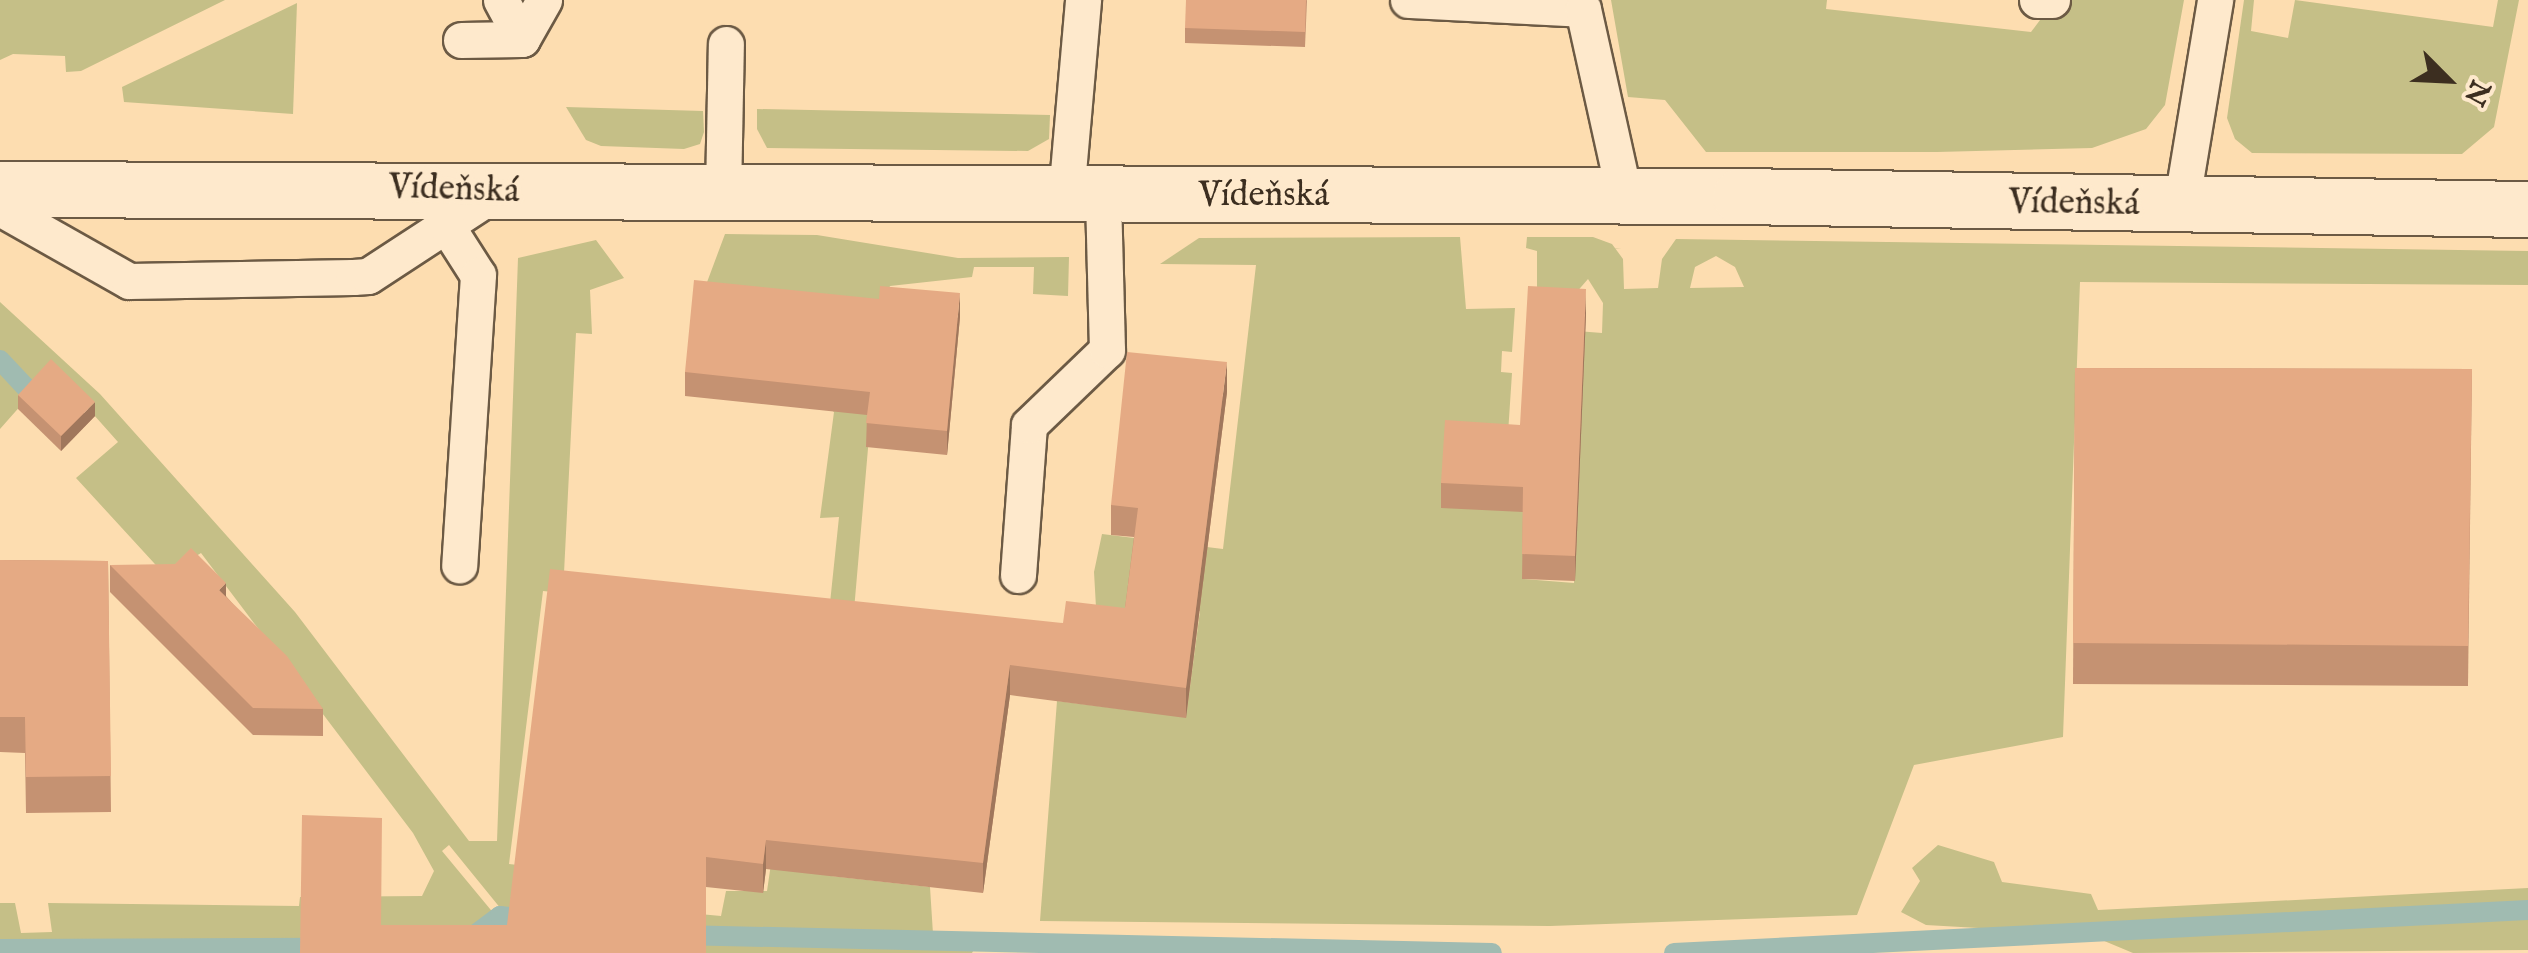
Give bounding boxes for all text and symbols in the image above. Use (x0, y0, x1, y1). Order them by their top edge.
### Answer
north arrow (2398, 30, 2498, 130)
text: N (2455, 74, 2497, 111)
street label: Vídeňská (388, 167, 520, 213)
street label: Vídeňská (1199, 175, 1329, 217)
street label: Vídeňská (2008, 182, 2140, 226)

